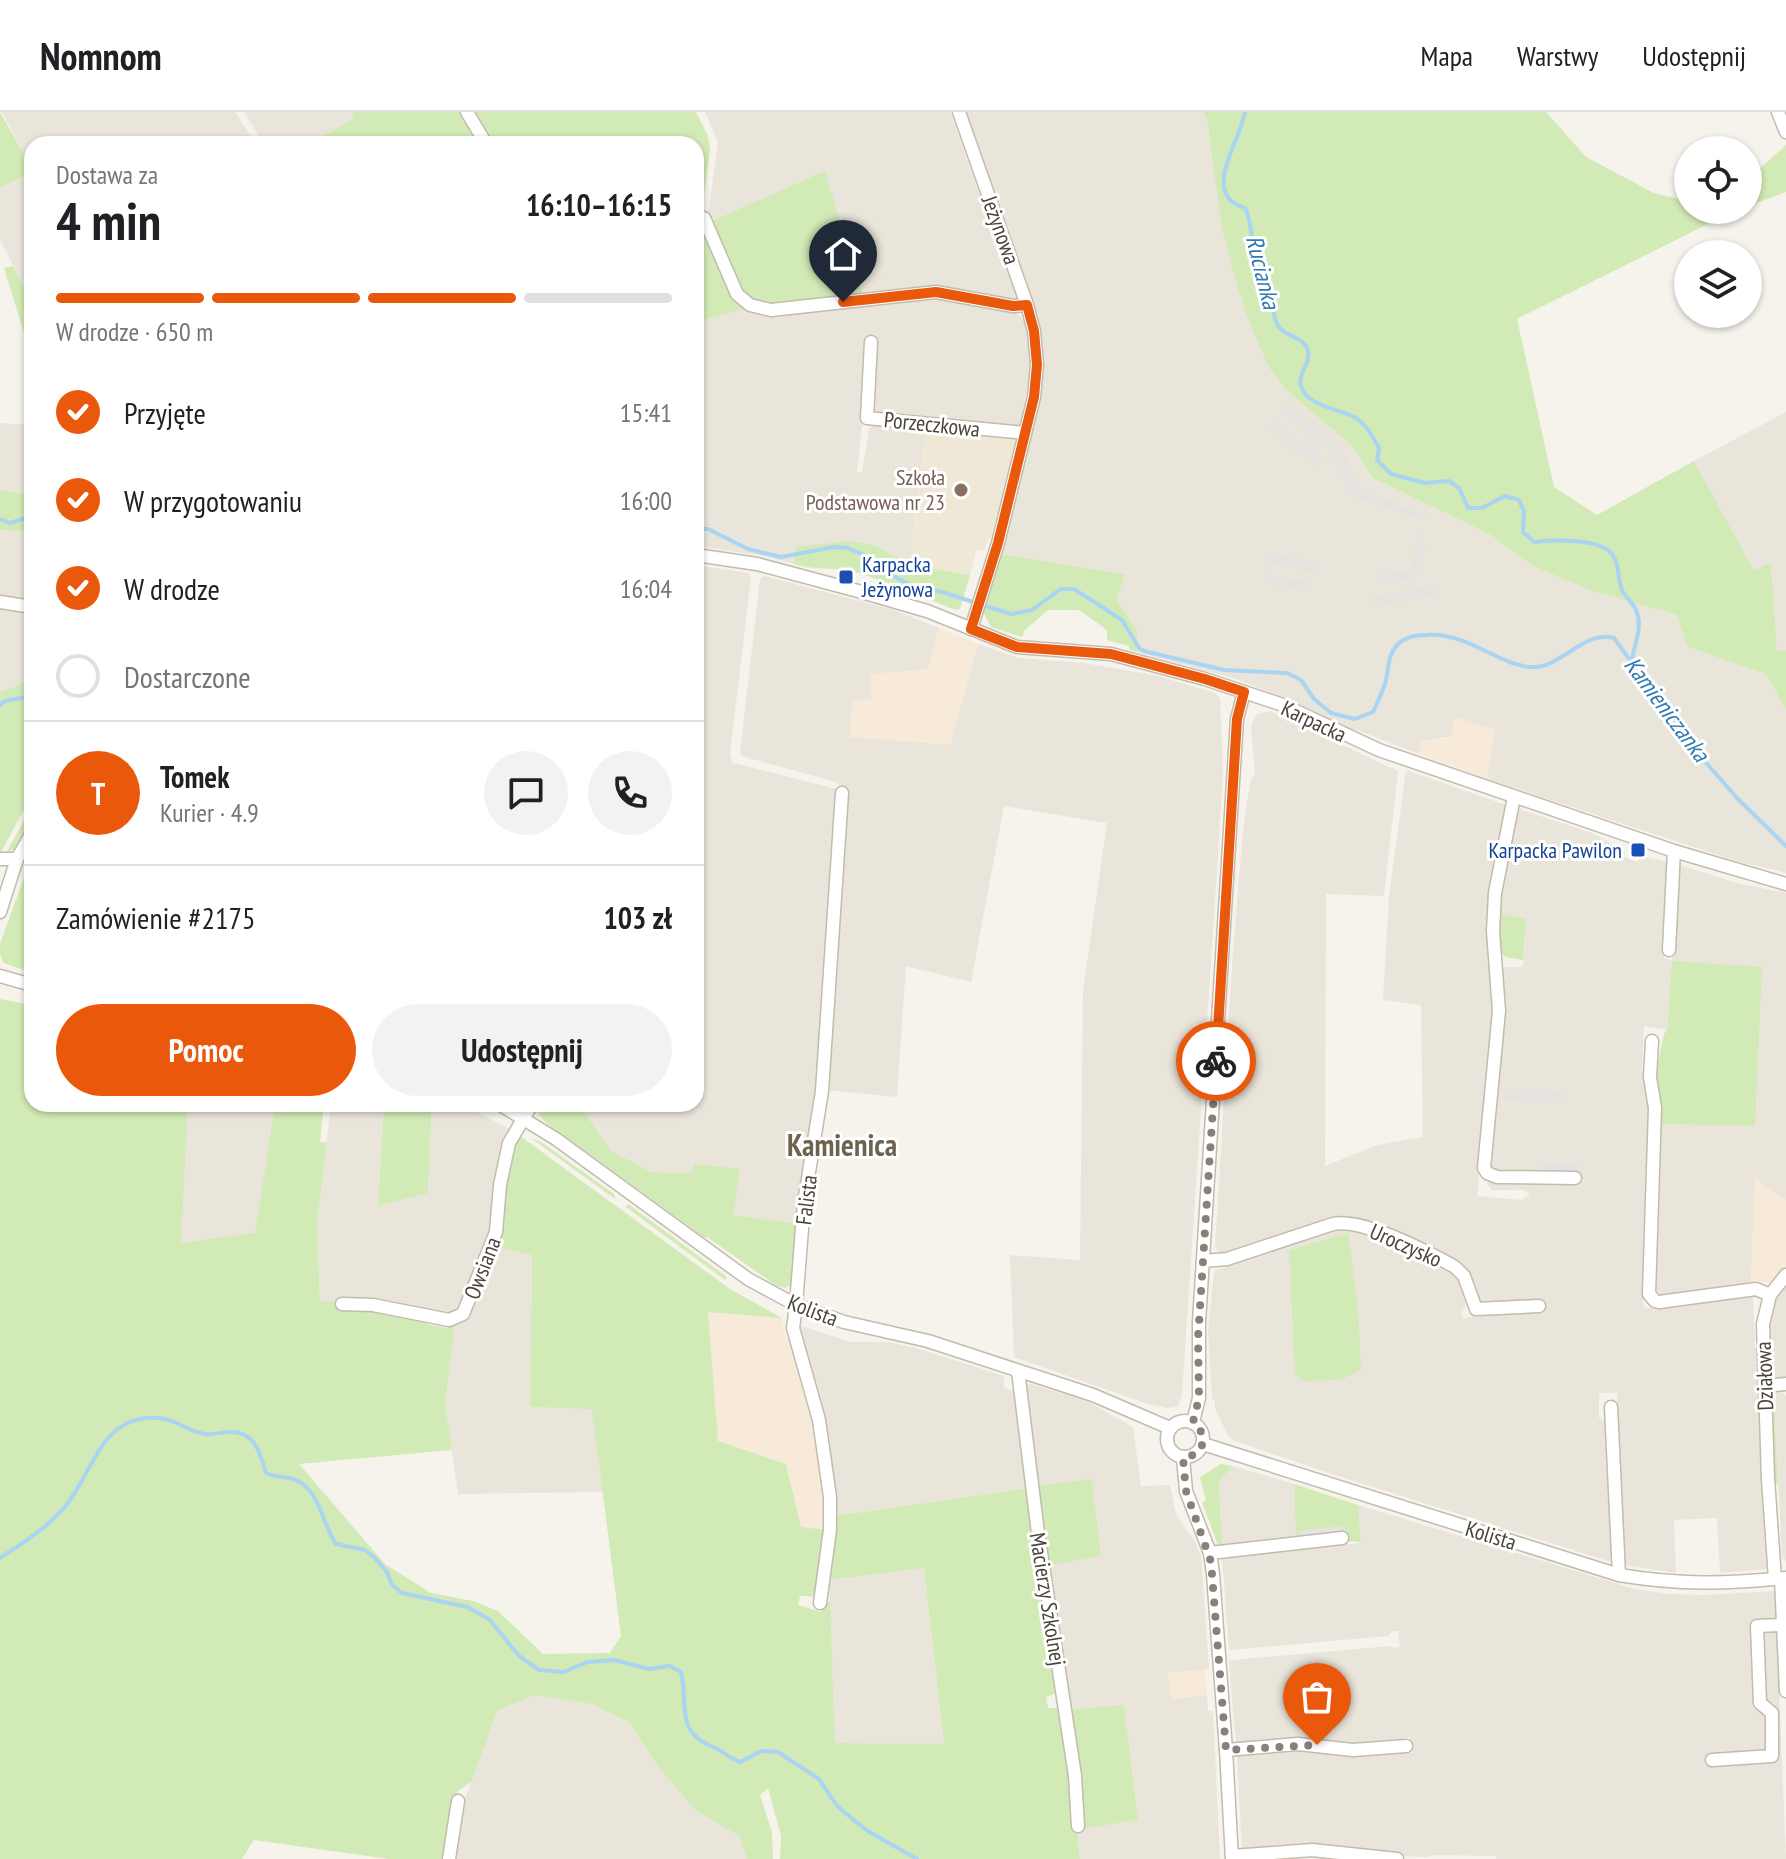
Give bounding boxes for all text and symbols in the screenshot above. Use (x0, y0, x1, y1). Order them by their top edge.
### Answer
text: Nomnom (40, 31, 162, 80)
text: Mapa (1421, 37, 1473, 74)
text: Warstwy (1517, 37, 1598, 74)
text: Udostępnij (1642, 37, 1746, 74)
map controls (1674, 136, 1762, 328)
button: locate (1674, 136, 1762, 224)
text: Dostawa za (56, 158, 158, 191)
text: 16:10–16:15 (526, 185, 672, 224)
text: 4 min (56, 187, 161, 254)
street label: Jeżynowa (975, 191, 1026, 268)
pin (809, 220, 877, 302)
icon: home (821, 232, 865, 276)
water label: Rucianka (1239, 232, 1287, 313)
button: layers (1674, 240, 1762, 328)
text: W drodze · 650 m (56, 315, 213, 348)
icon: check (56, 390, 100, 434)
text: Przyjęte (124, 393, 206, 432)
text: 15:41 (620, 396, 672, 429)
street label: Porzeczkowa (883, 405, 981, 443)
place label: Szkoła Podstawowa nr 23 (806, 463, 945, 516)
icon: check (56, 478, 100, 522)
text: W przygotowaniu (124, 481, 302, 520)
marker: Szkoła Podstawowa nr 23 (952, 481, 970, 499)
text: 16:00 (620, 484, 672, 517)
place label: Karpacka Jeżynowa (861, 550, 933, 603)
icon: check (56, 566, 100, 610)
marker: Karpacka Jeżynowa (837, 568, 855, 586)
text: W drodze (124, 569, 220, 608)
text: 16:04 (620, 572, 672, 605)
water label: Kamieniczanka (1617, 650, 1717, 769)
text: Dostarczone (124, 657, 251, 696)
street label: Karpacka (1277, 694, 1351, 748)
button: chat (484, 751, 568, 835)
button: phone (588, 751, 672, 835)
text: Tomek (160, 757, 230, 796)
text: T (91, 774, 105, 813)
text: Kurier · 4.9 (160, 796, 259, 829)
place label: Karpacka Pawilon (1488, 836, 1622, 864)
marker: Karpacka Pawilon (1629, 841, 1647, 859)
text: Zamówienie #2175 (56, 898, 255, 937)
text: 103 zł (603, 898, 672, 937)
button: Pomoc (56, 1004, 356, 1096)
button: Udostępnij (372, 1004, 672, 1096)
courier (1176, 1021, 1256, 1101)
icon: bike (1194, 1039, 1238, 1083)
district label: Kamienica (787, 1125, 897, 1164)
street label: Falista (789, 1173, 823, 1227)
street label: Uroczysko (1366, 1217, 1446, 1273)
street label: Owsiana (457, 1233, 507, 1303)
street label: Kolista (784, 1288, 842, 1332)
street label: Działowa (1749, 1341, 1779, 1411)
street label: Kolista (1462, 1514, 1520, 1556)
street label: Macierzy Szkolnej (1024, 1530, 1072, 1668)
pin (1283, 1663, 1351, 1745)
icon: bag (1295, 1675, 1339, 1719)

